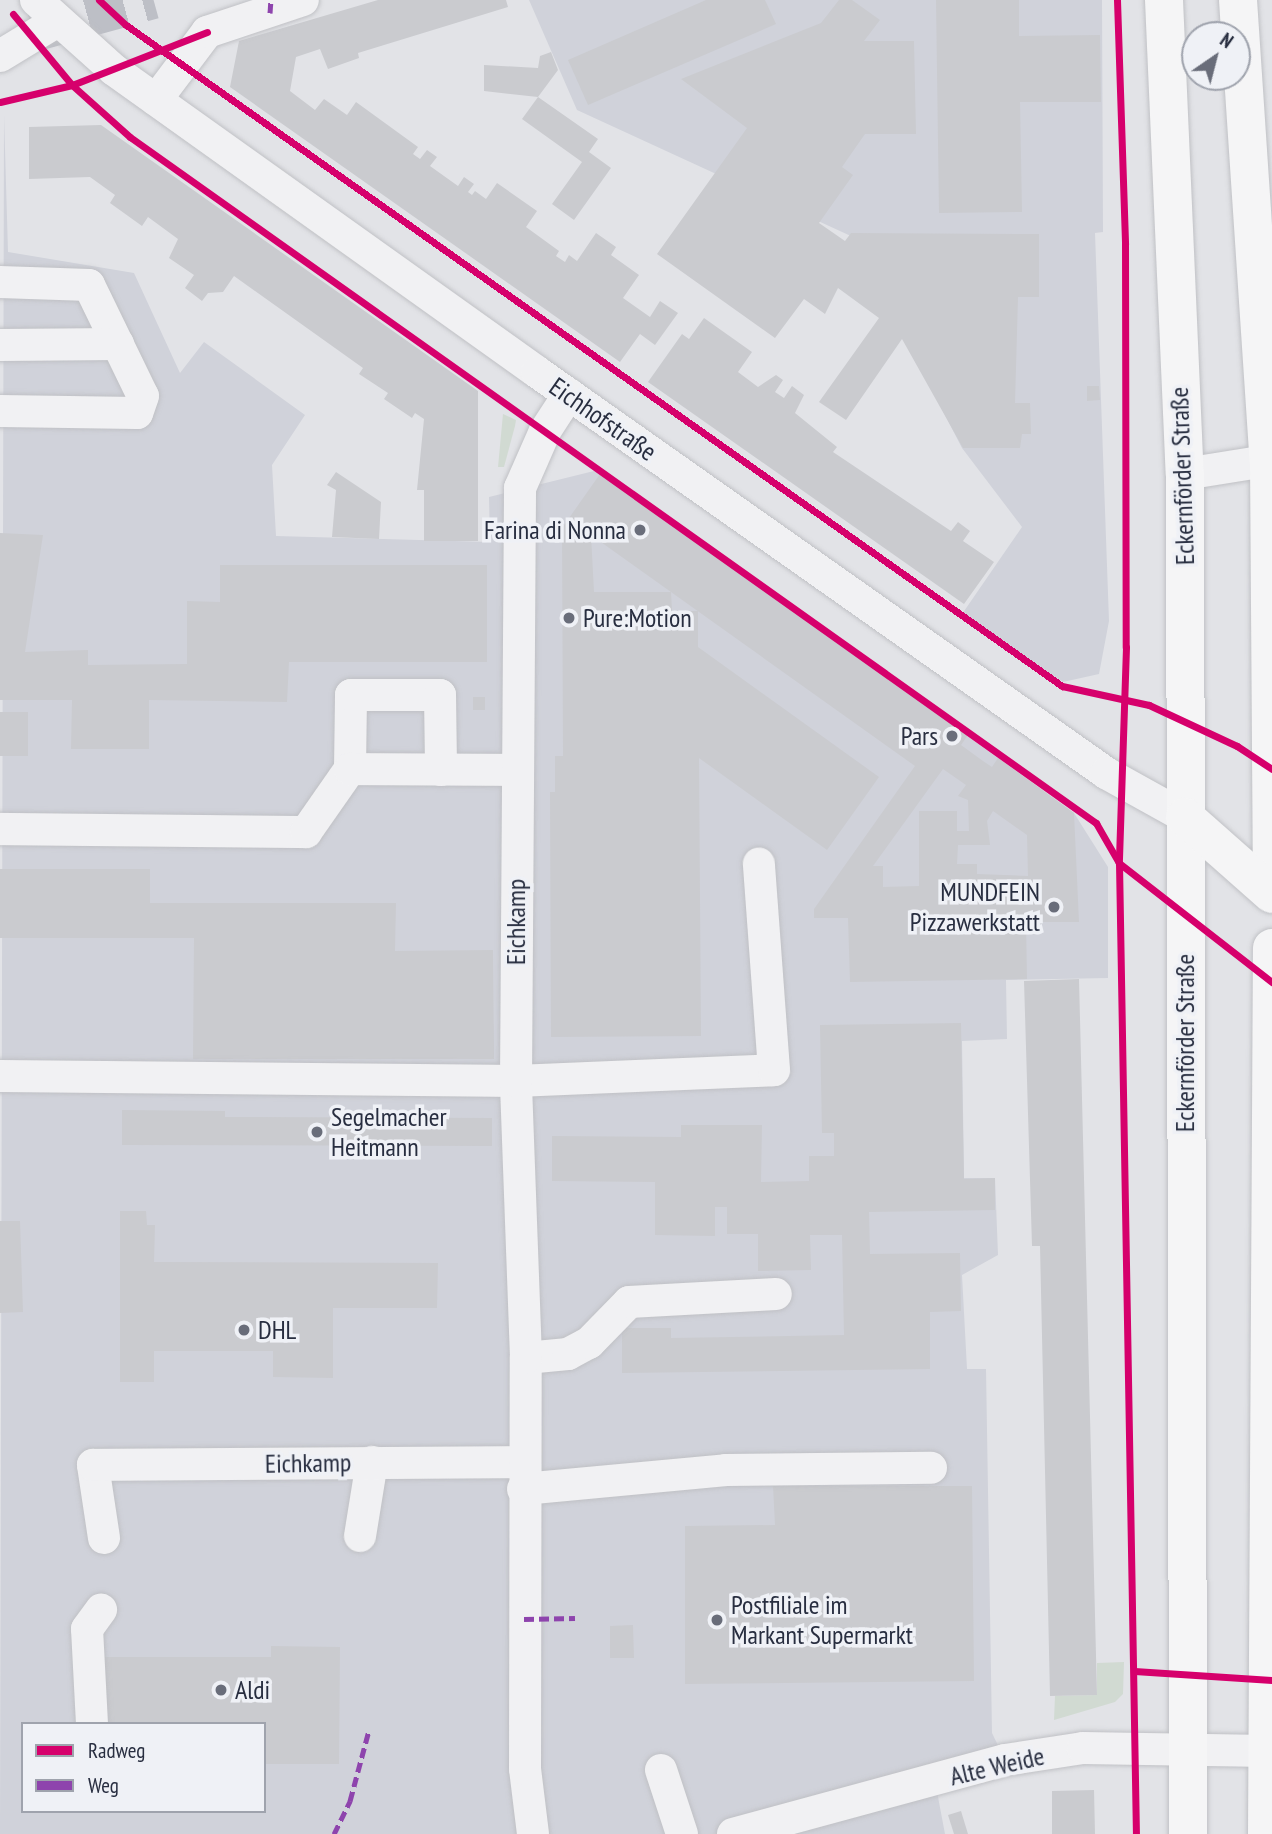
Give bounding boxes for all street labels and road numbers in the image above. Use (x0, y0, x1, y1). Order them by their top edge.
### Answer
street label: Eichhofstraße (543, 371, 663, 467)
street label: Eckernförder Straße (1163, 386, 1201, 566)
street label: Eichkamp (500, 879, 532, 965)
street label: Eckernförder Straße (1169, 954, 1201, 1132)
street label: Eichkamp (265, 1447, 351, 1479)
street label: Alte Weide (946, 1740, 1048, 1792)

